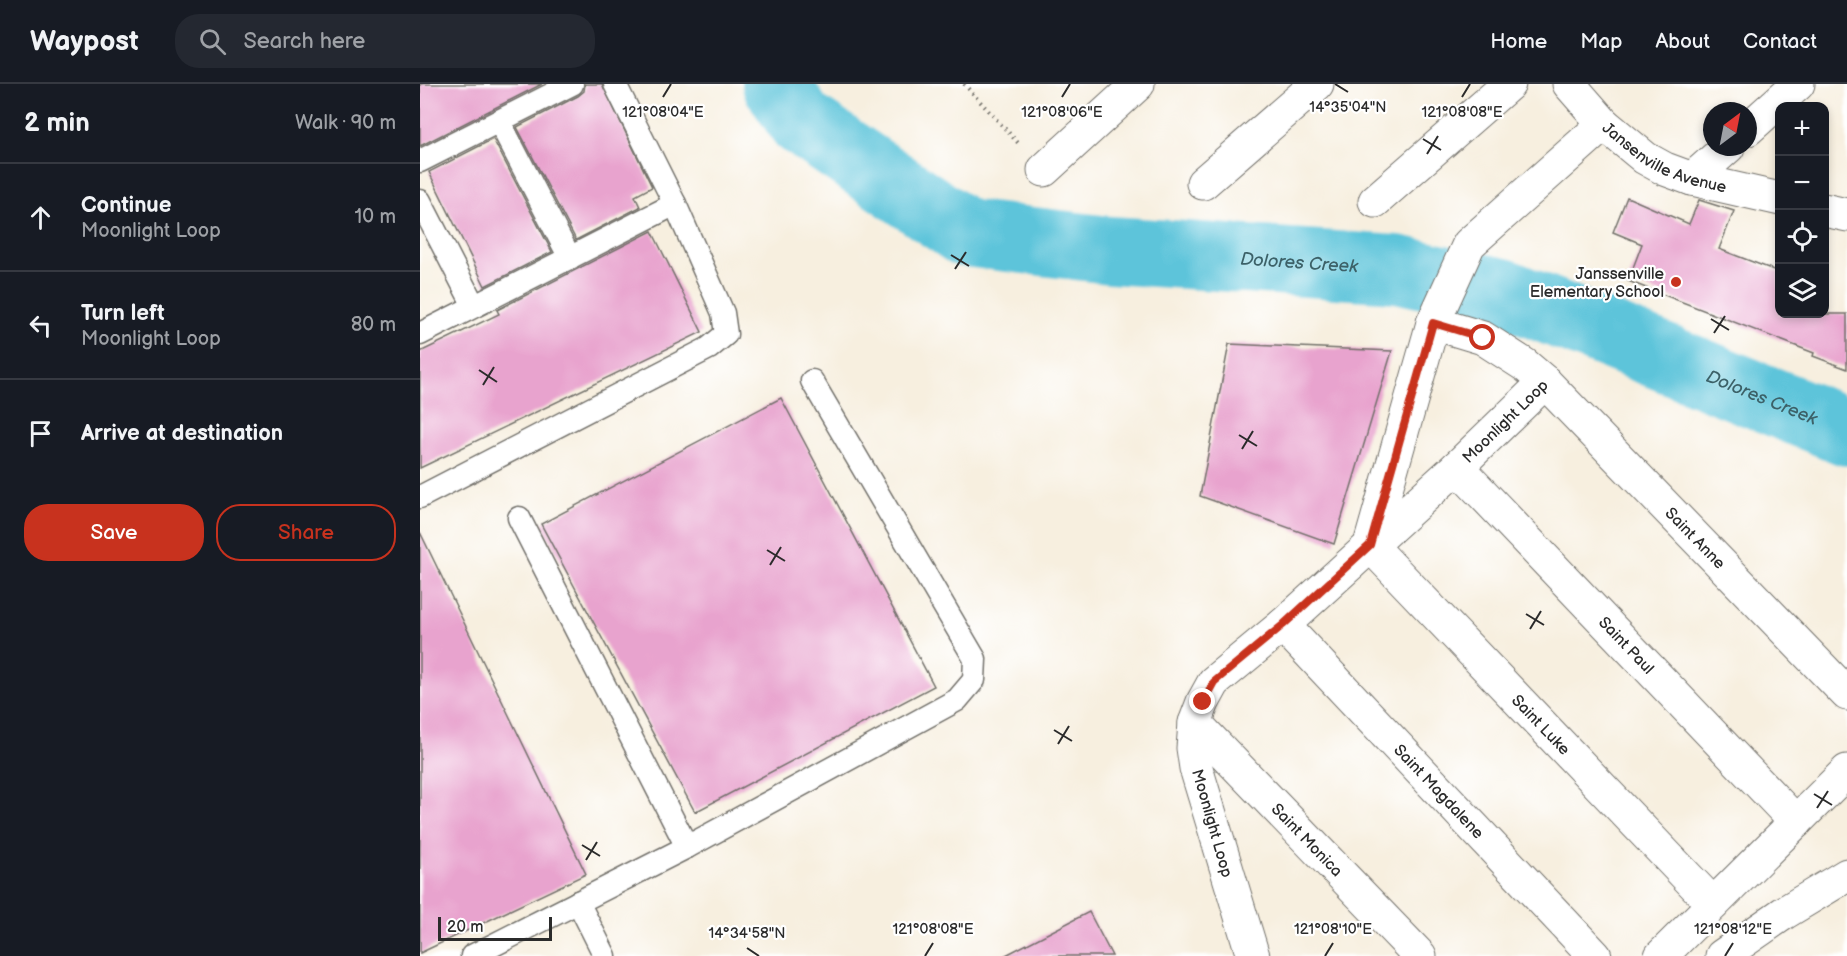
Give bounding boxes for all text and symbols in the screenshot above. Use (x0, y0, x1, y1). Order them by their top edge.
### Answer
search box (175, 14, 595, 68)
text: Waypost (30, 25, 139, 58)
icon: search (196, 25, 229, 58)
text: Search here (244, 28, 365, 55)
text: Home (1490, 29, 1547, 54)
text: Map (1580, 29, 1622, 54)
text: About (1655, 29, 1710, 54)
text: Contact (1743, 29, 1817, 54)
text: 14°35'04"N (1309, 98, 1387, 117)
north arrow (1703, 102, 1757, 156)
map controls (1775, 102, 1829, 318)
button: + (1775, 102, 1829, 156)
text: 121°08'04"E (622, 103, 704, 122)
text: 121°08'06"E (1021, 103, 1103, 122)
text: 121°08'08"E (1421, 103, 1503, 122)
text: 2 min (24, 108, 90, 139)
text: Walk · 90 m (295, 111, 396, 135)
street label: Jansenville Avenue (1598, 119, 1729, 198)
button: − (1775, 156, 1829, 210)
text: Continue (81, 192, 171, 219)
icon: ahead (24, 201, 57, 234)
text: 10 m (355, 205, 396, 229)
button: locate (1775, 210, 1829, 264)
text: Moonlight Loop (81, 219, 221, 243)
water label: Dolores Creek (1240, 249, 1360, 277)
button: layers (1775, 264, 1829, 318)
place label: Janssenville Elementary School (1530, 265, 1665, 302)
marker: Janssenville Elementary School (1669, 275, 1683, 289)
text: Turn left (81, 300, 165, 327)
icon: left (24, 309, 57, 342)
text: 80 m (351, 313, 396, 337)
route start (1469, 324, 1495, 350)
text: Moonlight Loop (81, 327, 221, 351)
water label: Dolores Creek (1703, 366, 1821, 430)
street label: Moonlight Loop (1459, 376, 1553, 468)
icon: arrive (24, 417, 57, 450)
text: Arrive at destination (81, 420, 283, 447)
button: Save (24, 504, 204, 561)
button: Share (216, 504, 396, 561)
street label: Saint Anne (1661, 504, 1729, 574)
street label: Saint Paul (1594, 613, 1657, 678)
route end (1189, 688, 1215, 714)
street label: Saint Luke (1507, 691, 1574, 760)
street label: Saint Magdalene (1389, 741, 1488, 843)
street label: Moonlight Loop (1187, 767, 1236, 880)
street label: Saint Monica (1267, 800, 1346, 881)
scale bar (438, 914, 552, 942)
text: 20 m (447, 918, 483, 937)
text: 121°08'08"E (892, 920, 974, 939)
text: 121°08'10"E (1294, 920, 1372, 939)
text: 121°08'12"E (1694, 920, 1772, 939)
text: 14°34'58"N (708, 924, 786, 943)

